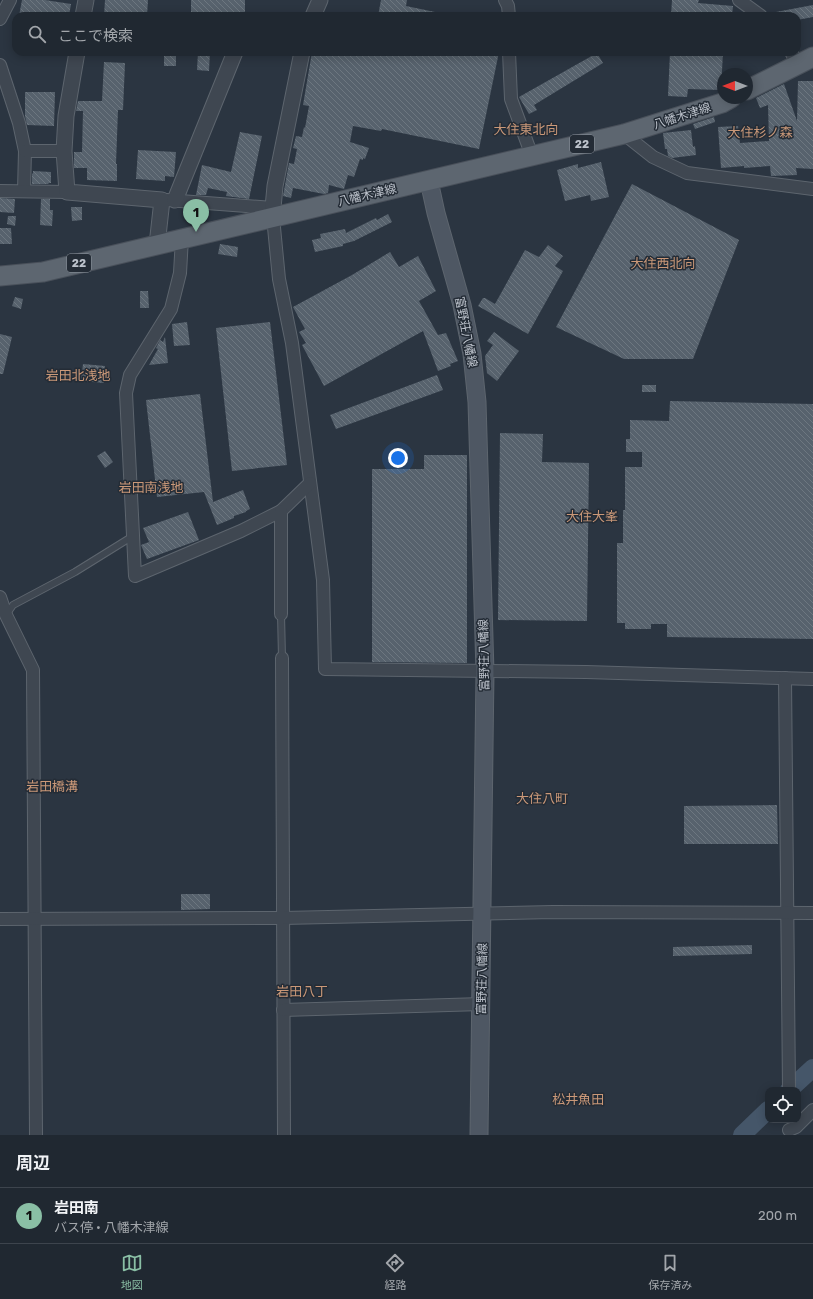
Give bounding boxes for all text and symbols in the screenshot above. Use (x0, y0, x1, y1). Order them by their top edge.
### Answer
search box (12, 12, 801, 56)
icon: search (26, 23, 48, 45)
text: ここで検索 (58, 27, 133, 45)
north arrow (717, 68, 753, 104)
street label: 八幡木津線 (651, 100, 713, 132)
district label: 大住東北向 (493, 122, 559, 137)
district label: 大住杉ノ森 (727, 125, 793, 140)
road number: 22 (570, 135, 594, 153)
street label: 八幡木津線 (336, 181, 398, 209)
pin: 1 (183, 199, 209, 232)
road number: 22 (67, 254, 91, 272)
district label: 大住西北向 (630, 256, 696, 271)
street label: 富野荘八幡線 (452, 295, 480, 369)
district label: 岩田北浅地 (45, 368, 111, 383)
your location (388, 448, 408, 468)
district label: 岩田南浅地 (118, 480, 184, 495)
district label: 大住大峯 (566, 509, 618, 524)
street label: 富野荘八幡線 (476, 619, 492, 691)
district label: 岩田橋溝 (26, 779, 78, 794)
district label: 大住八町 (516, 791, 568, 806)
street label: 富野荘八幡線 (474, 943, 490, 1015)
district label: 岩田八丁 (276, 984, 328, 999)
map controls (765, 1087, 801, 1123)
button: locate (765, 1087, 801, 1123)
district label: 松井魚田 (552, 1092, 604, 1107)
text: 周辺 (16, 1153, 50, 1173)
text: 岩田南 (54, 1199, 99, 1217)
text: 1 (26, 1208, 32, 1223)
text: 200 m (758, 1208, 797, 1223)
text: バス停 · 八幡木津線 (54, 1220, 169, 1235)
tab: 地図 (121, 1252, 143, 1292)
tab: 経路 (384, 1252, 406, 1292)
tab: 保存済み (648, 1252, 692, 1292)

